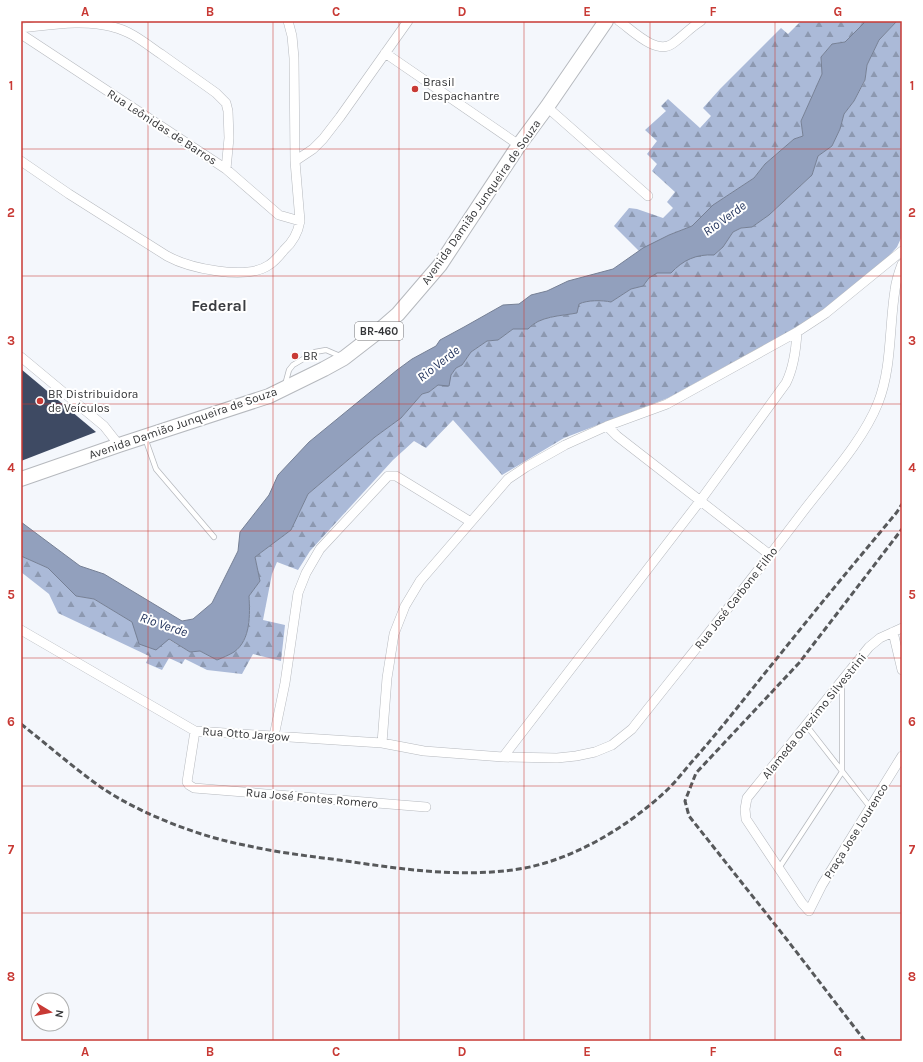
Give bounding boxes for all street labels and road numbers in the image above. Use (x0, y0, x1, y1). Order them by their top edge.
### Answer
street label: Rua Leônidas de Barros (105, 86, 219, 168)
street label: Avenida Damião Junqueira de Souza (418, 117, 544, 287)
road number: BR-460 (355, 322, 403, 340)
street label: Avenida Damião Junqueira de Souza (87, 384, 279, 462)
street label: Rua José Carbone Filho (692, 544, 780, 652)
street label: Alameda Onezimo Silvestrini (759, 650, 869, 782)
street label: Rua Otto Jargow (202, 724, 291, 744)
street label: Praça Jose Lourenco (821, 781, 891, 881)
street label: Rua José Fontes Romero (245, 785, 379, 811)

